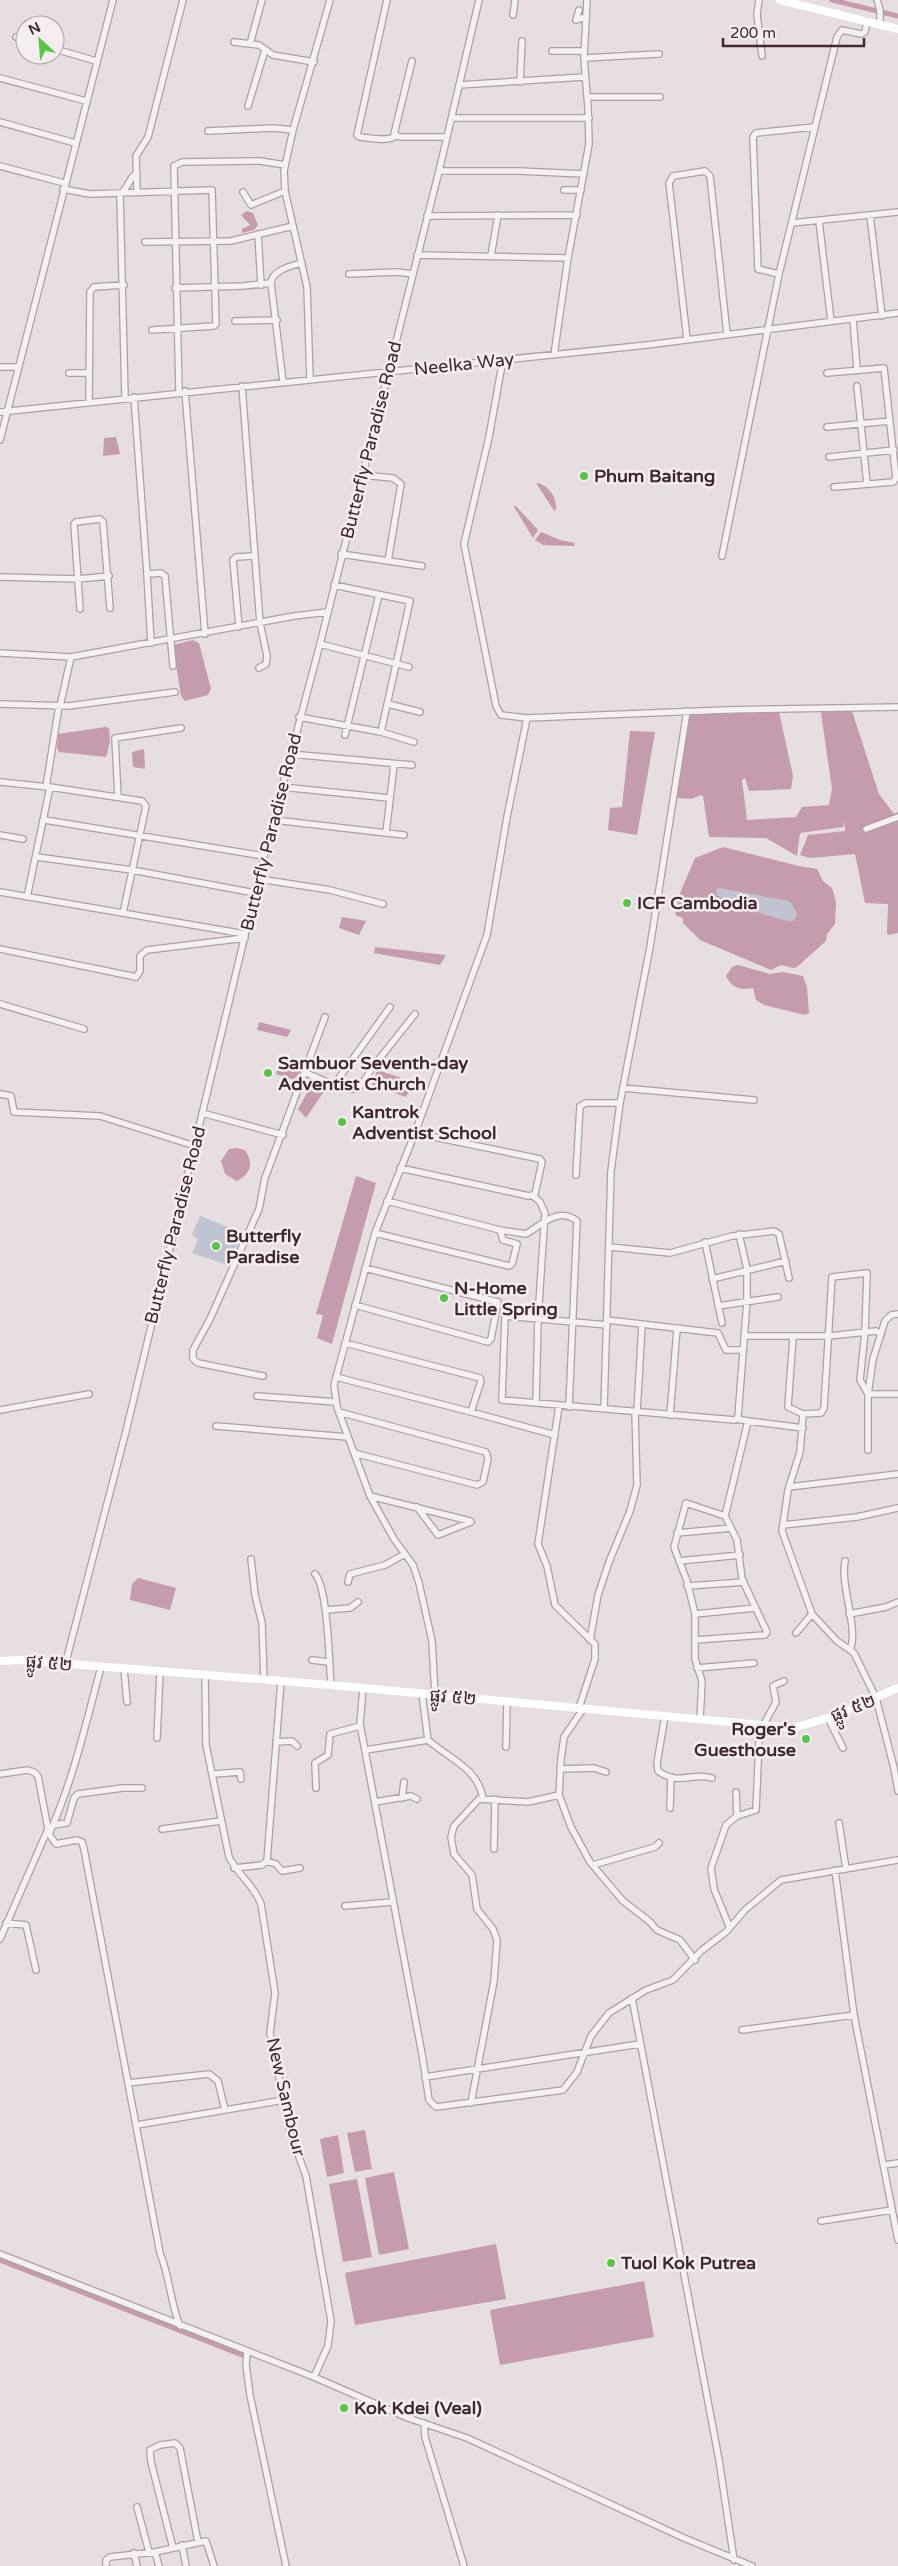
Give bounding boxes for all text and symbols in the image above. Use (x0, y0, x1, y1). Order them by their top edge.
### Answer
north arrow (15, 15, 65, 65)
scale bar (723, 15, 864, 47)
text: N (26, 19, 43, 39)
text: 200 m (730, 24, 776, 42)
street label: Butterfly Paradise Road (336, 339, 406, 541)
street label: Neelka Way (413, 348, 515, 380)
place label: Phum Baitang (594, 465, 715, 487)
marker: Phum Baitang (578, 470, 590, 482)
street label: Butterfly Paradise Road (236, 731, 306, 933)
place label: ICF Cambodia (637, 892, 758, 914)
marker: ICF Cambodia (621, 897, 633, 909)
place label: Sambuor Seventh-day Adventist Church (278, 1052, 469, 1095)
marker: Sambuor Seventh-day Adventist Church (262, 1067, 274, 1079)
place label: Kantrok Adventist School (352, 1101, 496, 1144)
marker: Kantrok Adventist School (336, 1116, 348, 1128)
street label: Butterfly Paradise Road (140, 1124, 210, 1326)
place label: Butterfly Paradise (226, 1225, 301, 1268)
marker: Butterfly Paradise (210, 1240, 222, 1252)
place label: N-Home Little Spring (454, 1277, 558, 1320)
marker: N-Home Little Spring (438, 1292, 450, 1304)
street label: ផ្លូវ ៥២ (24, 1650, 73, 1681)
street label: ផ្លូវ ៥២ (428, 1684, 477, 1715)
street label: ផ្លូវ ៥២ (827, 1689, 881, 1732)
place label: Roger's Guesthouse (694, 1718, 796, 1761)
marker: Roger's Guesthouse (800, 1733, 812, 1745)
street label: New Sambour (262, 2036, 310, 2159)
place label: Tuol Kok Putrea (620, 2252, 756, 2274)
marker: Tuol Kok Putrea (605, 2257, 617, 2269)
place label: Kok Kdei (Veal) (354, 2397, 482, 2419)
marker: Kok Kdei (Veal) (338, 2402, 350, 2414)

